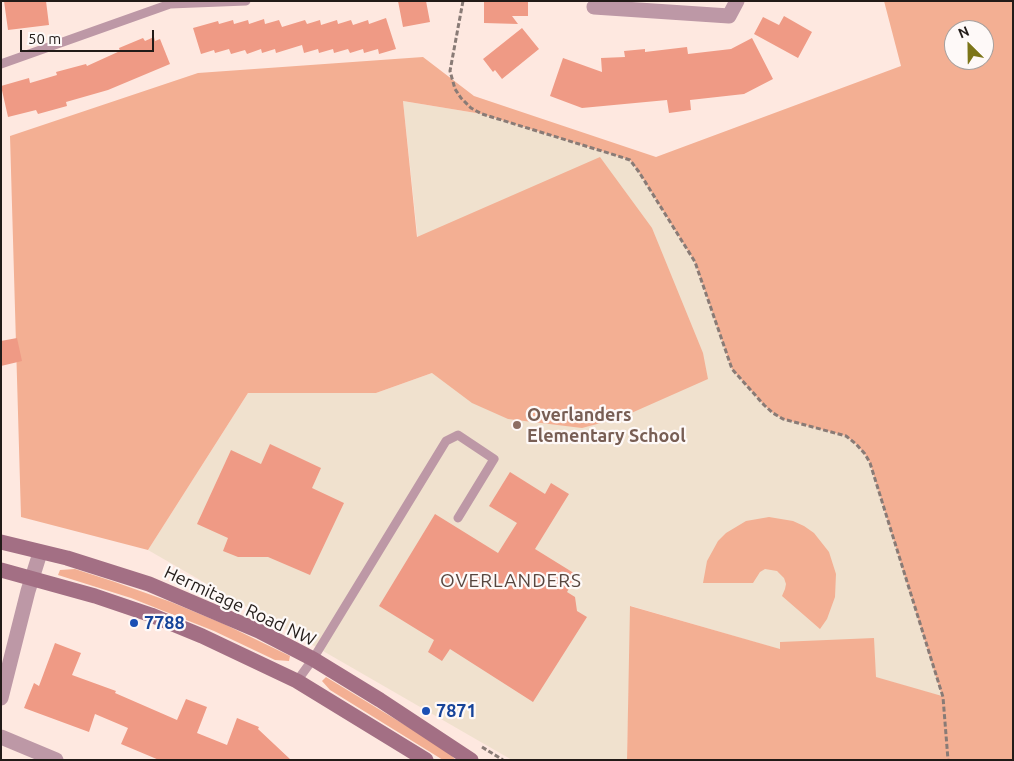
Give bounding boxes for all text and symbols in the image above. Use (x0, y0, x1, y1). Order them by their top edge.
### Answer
scale bar (22, 20, 156, 52)
north arrow (944, 20, 994, 70)
text: N (956, 23, 971, 42)
text: 50 m (28, 30, 61, 47)
place label: Overlanders Elementary School (527, 404, 686, 446)
marker: Overlanders Elementary School (511, 419, 523, 431)
street label: Hermitage Road NW (161, 561, 319, 651)
district label: OVERLANDERS (439, 570, 583, 592)
place label: 7788 (144, 612, 185, 634)
marker: 7788 (128, 617, 140, 629)
place label: 7871 (436, 700, 477, 722)
marker: 7871 (420, 705, 432, 717)

